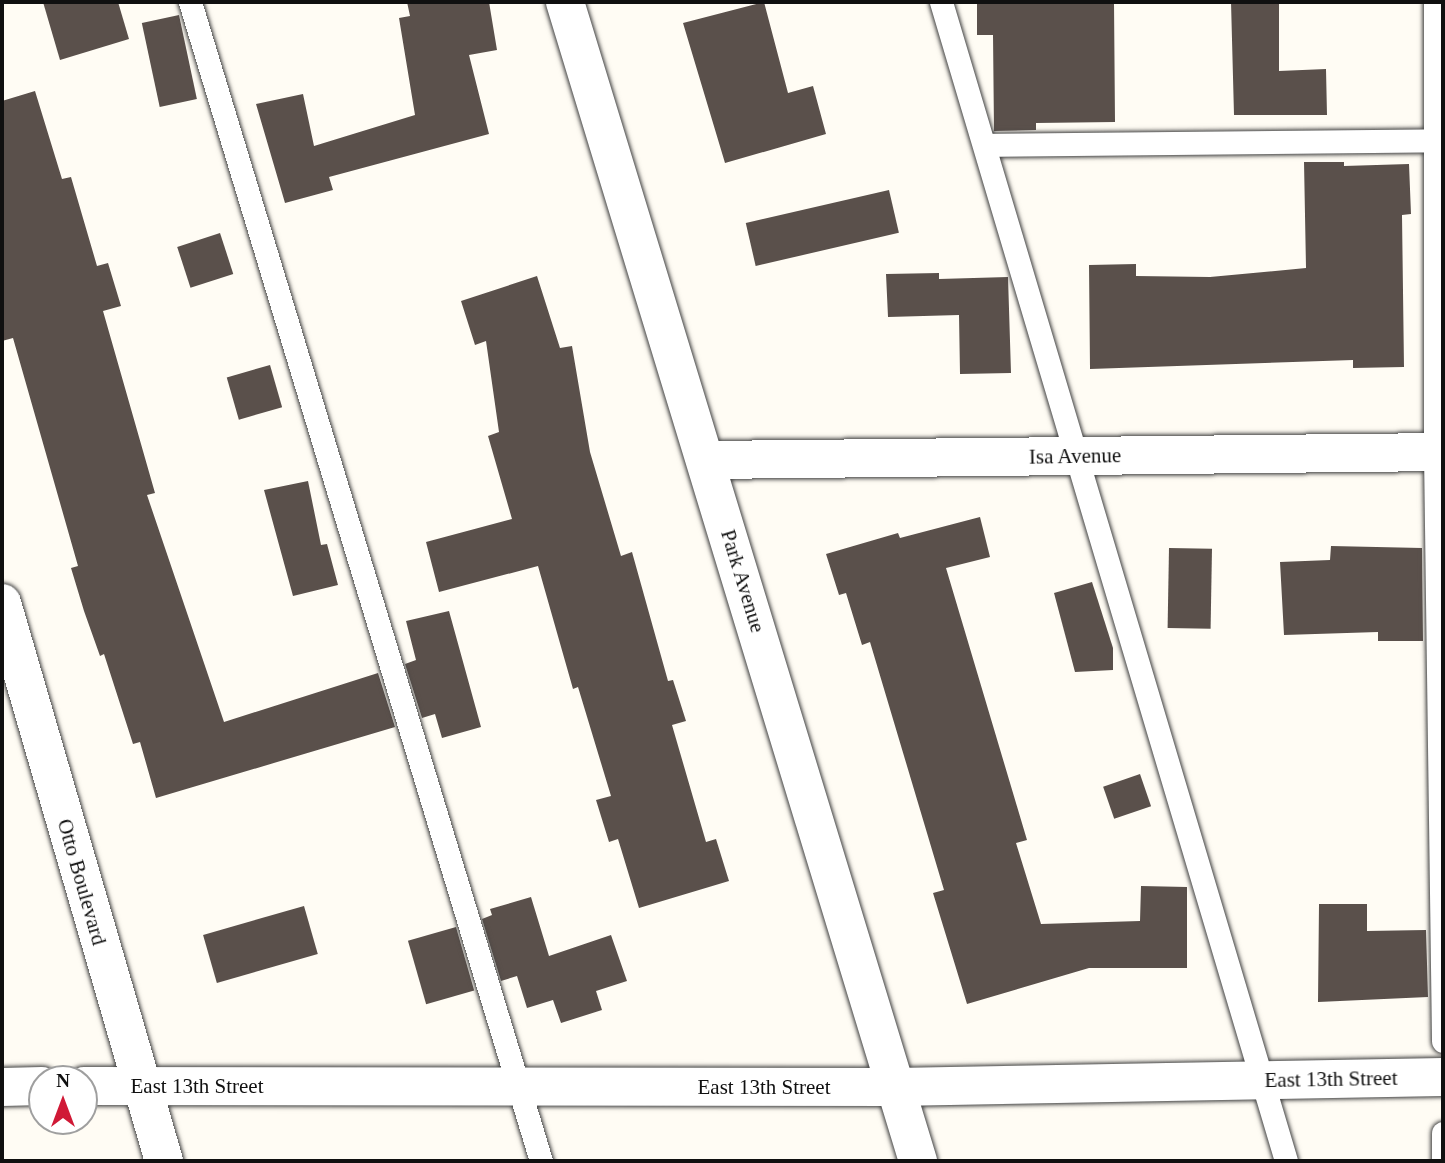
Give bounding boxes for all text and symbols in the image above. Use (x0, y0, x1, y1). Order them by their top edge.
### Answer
street label: Isa Avenue (1028, 443, 1122, 469)
street label: Park Avenue (715, 526, 771, 636)
street label: Otto Boulevard (52, 816, 112, 948)
north arrow (28, 1065, 98, 1135)
street label: East 13th Street (1264, 1065, 1398, 1093)
text: N (56, 1070, 70, 1091)
street label: East 13th Street (131, 1073, 263, 1099)
street label: East 13th Street (698, 1074, 830, 1100)

